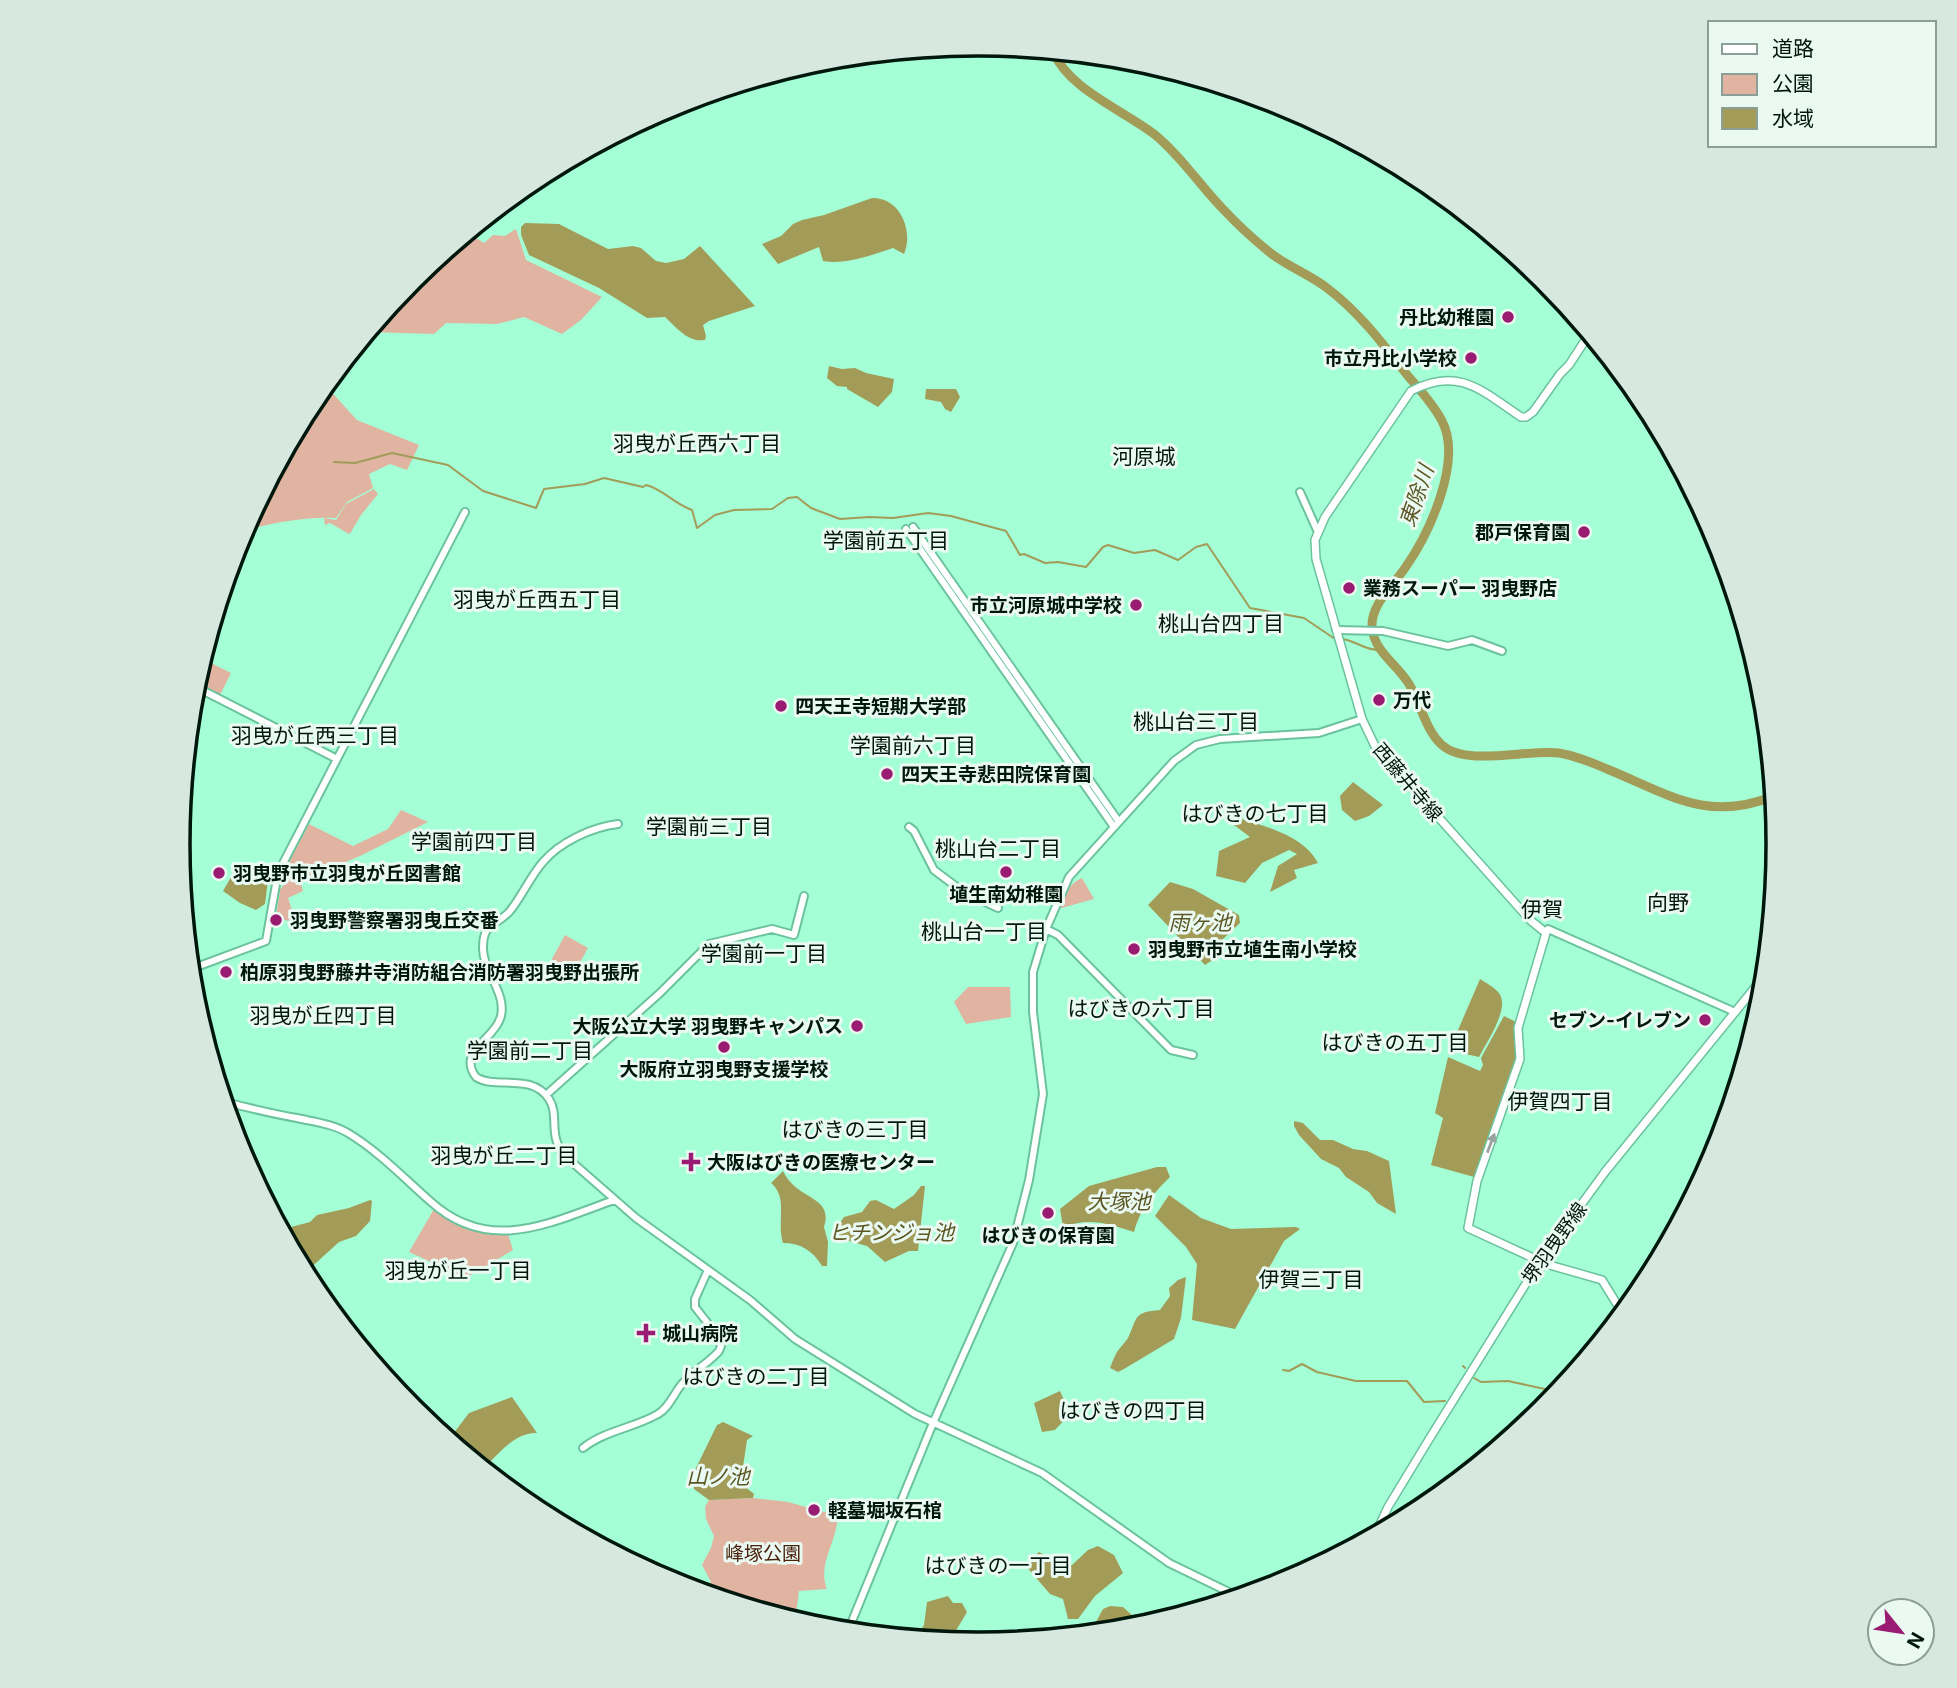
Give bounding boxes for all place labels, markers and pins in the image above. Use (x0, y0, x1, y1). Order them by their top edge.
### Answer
place label: 丹比幼稚園 (1399, 306, 1494, 329)
marker: 丹比幼稚園 (1500, 309, 1516, 325)
place label: 市立丹比小学校 (1324, 347, 1457, 370)
marker: 市立丹比小学校 (1463, 350, 1479, 366)
place label: 郡戸保育園 (1475, 521, 1570, 544)
marker: 郡戸保育園 (1576, 524, 1592, 540)
place label: 業務スーパー 羽曳野店 (1363, 577, 1557, 600)
marker: 業務スーパー 羽曳野店 (1341, 580, 1357, 596)
place label: 市立河原城中学校 (970, 594, 1122, 617)
marker: 市立河原城中学校 (1128, 597, 1144, 613)
place label: 万代 (1393, 689, 1431, 712)
marker: 万代 (1371, 692, 1387, 708)
place label: 四天王寺短期大学部 (795, 695, 966, 718)
marker: 四天王寺短期大学部 (773, 698, 789, 714)
place label: 四天王寺悲田院保育園 (901, 763, 1091, 786)
marker: 四天王寺悲田院保育園 (879, 766, 895, 782)
place label: 羽曳野市立羽曳が丘図書館 (233, 862, 461, 885)
marker: 埴生南幼稚園 (998, 864, 1014, 880)
marker: 羽曳野市立羽曳が丘図書館 (211, 865, 227, 881)
place label: 埴生南幼稚園 (949, 883, 1063, 906)
place label: 羽曳野警察署羽曳丘交番 (290, 909, 499, 932)
marker: 羽曳野警察署羽曳丘交番 (268, 912, 284, 928)
place label: 羽曳野市立埴生南小学校 (1148, 938, 1357, 961)
marker: 羽曳野市立埴生南小学校 (1126, 941, 1142, 957)
place label: 柏原羽曳野藤井寺消防組合消防署羽曳野出張所 (240, 961, 639, 984)
marker: 柏原羽曳野藤井寺消防組合消防署羽曳野出張所 (218, 964, 234, 980)
place label: セブン-イレブン (1549, 1009, 1691, 1032)
marker: セブン-イレブン (1697, 1012, 1713, 1028)
place label: 大阪公立大学 羽曳野キャンパス (572, 1015, 843, 1038)
marker: 大阪公立大学 羽曳野キャンパス (849, 1018, 865, 1034)
marker: 大阪府立羽曳野支援学校 (716, 1039, 732, 1055)
place label: 大阪府立羽曳野支援学校 (619, 1058, 829, 1081)
place label: 大阪はびきの医療センター (707, 1151, 935, 1174)
marker: 大阪はびきの医療センター (681, 1152, 701, 1172)
marker: はびきの保育園 (1040, 1205, 1056, 1221)
place label: はびきの保育園 (981, 1224, 1115, 1247)
place label: 城山病院 (662, 1322, 738, 1345)
marker: 城山病院 (636, 1323, 656, 1343)
place label: 軽墓堀坂石棺 (828, 1499, 942, 1522)
marker: 軽墓堀坂石棺 (806, 1502, 822, 1518)

